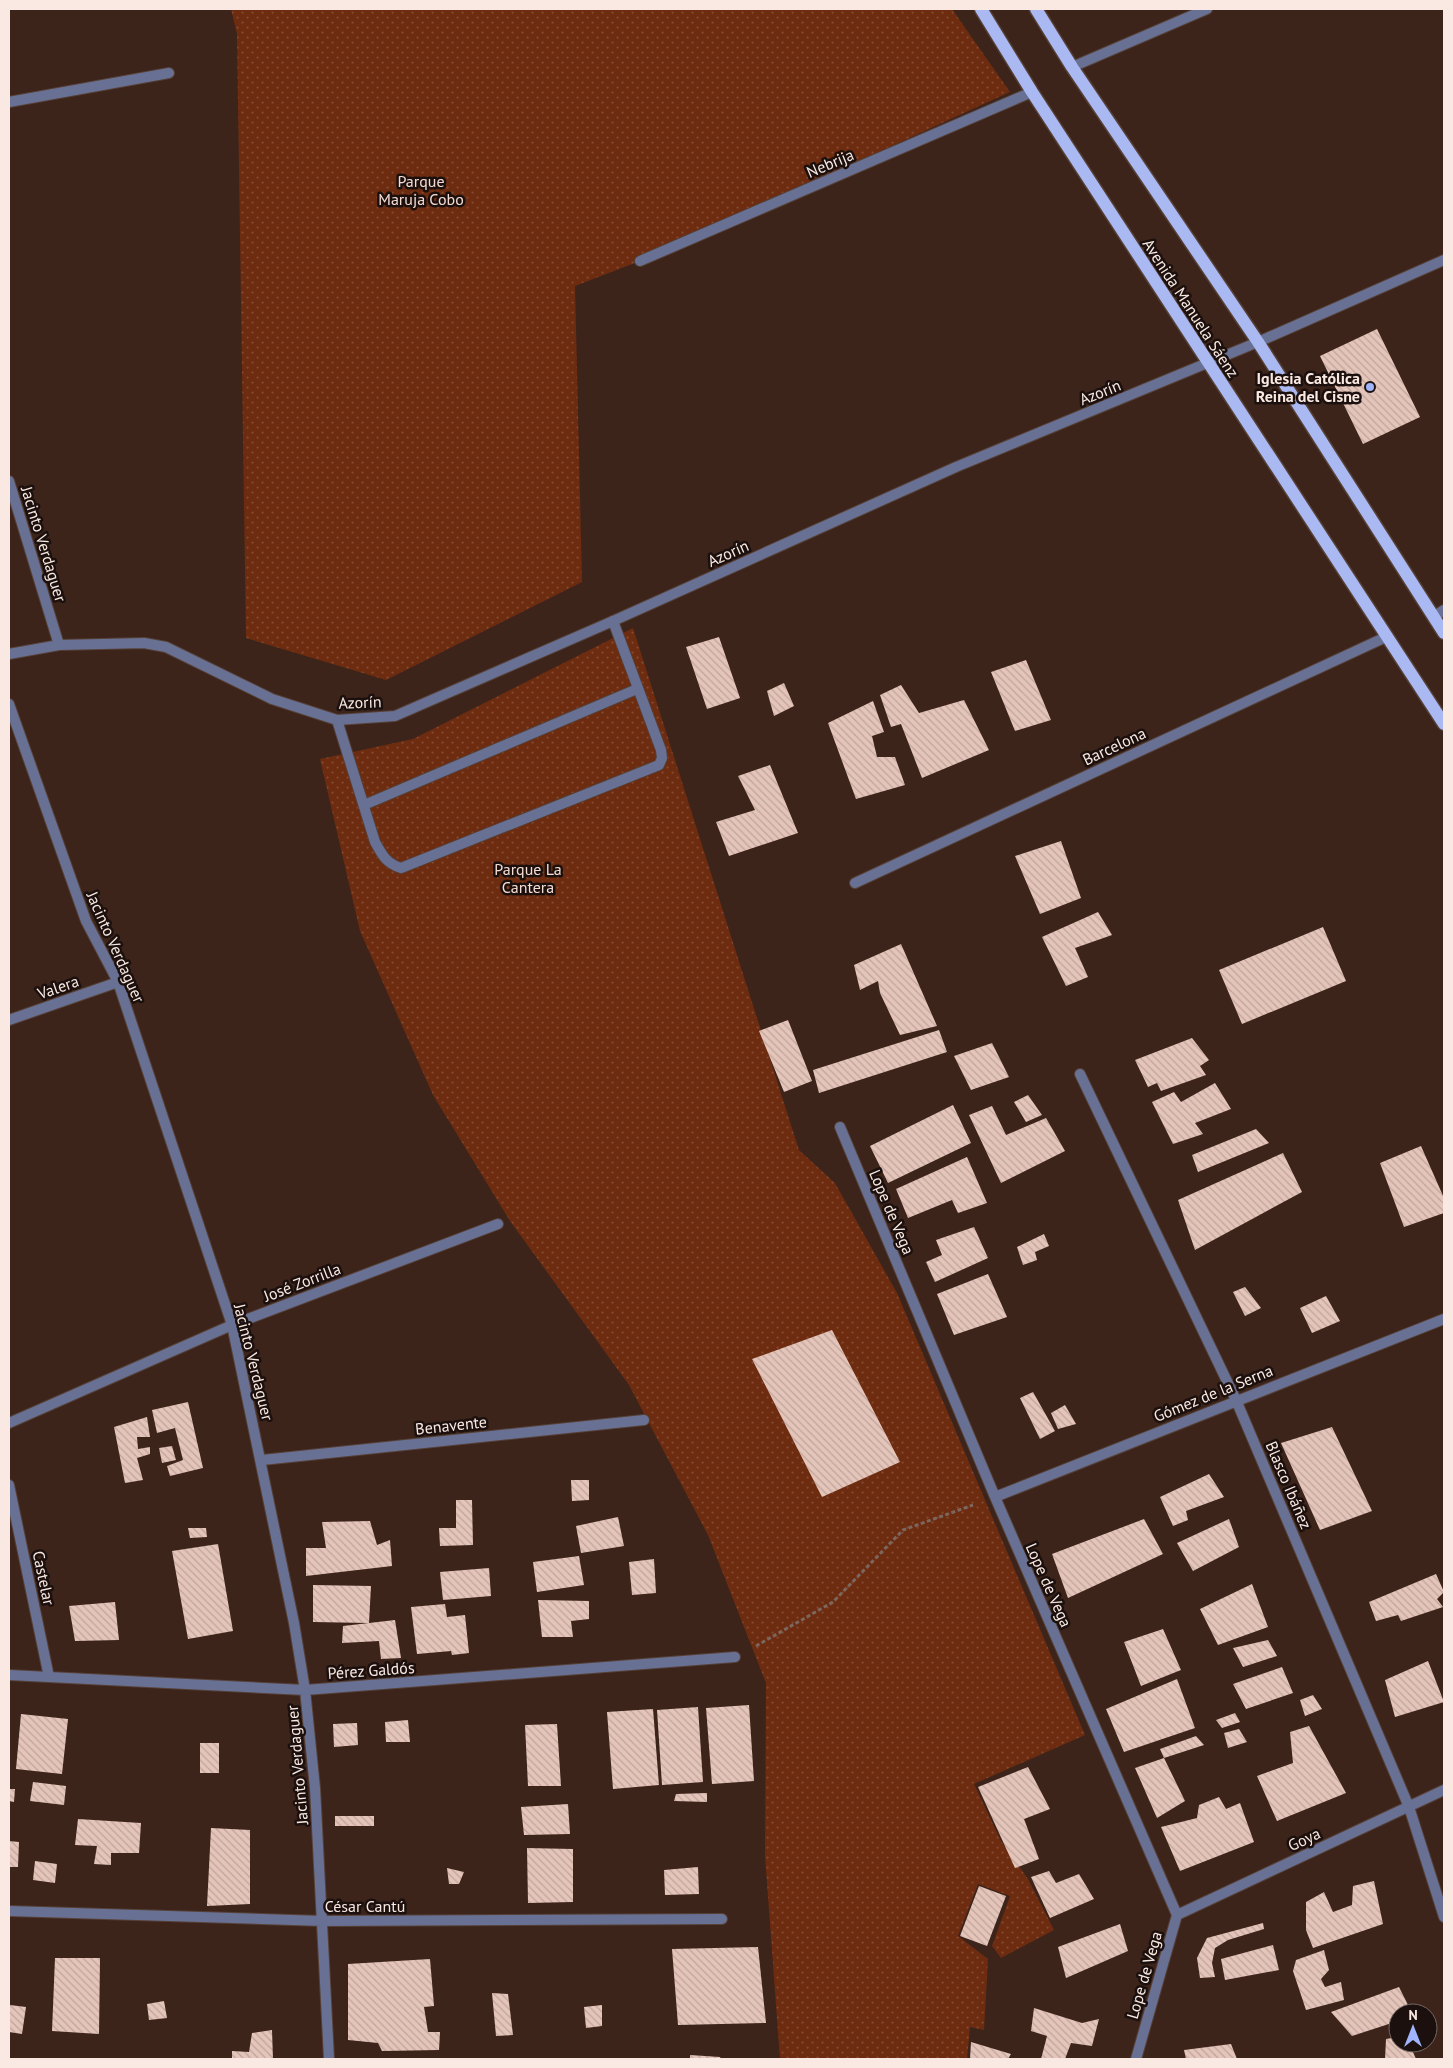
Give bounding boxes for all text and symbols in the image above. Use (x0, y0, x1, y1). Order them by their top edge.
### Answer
street label: Nebrija (803, 144, 857, 182)
park label: Parque Maruja Cobo (378, 171, 464, 209)
street label: Avenida Manuela Sáenz (1139, 235, 1243, 381)
place label: Iglesia Católica Reina del Cisne (1256, 368, 1360, 406)
street label: Azorín (1076, 375, 1124, 409)
marker: Iglesia Católica Reina del Cisne (1364, 381, 1376, 393)
street label: Jacinto Verdaguer (17, 483, 71, 605)
street label: Azorín (704, 535, 752, 571)
street label: Azorín (338, 691, 382, 713)
street label: Barcelona (1079, 723, 1149, 769)
park label: Parque La Cantera (494, 859, 562, 897)
street label: Jacinto Verdaguer (82, 887, 150, 1006)
street label: Valera (34, 971, 81, 1004)
street label: Lope de Vega (865, 1167, 919, 1257)
street label: José Zorrilla (260, 1258, 343, 1306)
street label: Jacinto Verdaguer (230, 1301, 278, 1423)
street label: Gómez de la Serna (1150, 1360, 1276, 1426)
street label: Benavente (414, 1411, 488, 1439)
street label: Blasco Ibáñez (1262, 1438, 1316, 1532)
street label: Lope de Vega (1022, 1540, 1076, 1630)
street label: Castelar (29, 1549, 60, 1608)
street label: Pérez Galdós (327, 1657, 415, 1683)
street label: Jacinto Verdaguer (282, 1704, 312, 1826)
street label: Goya (1285, 1823, 1323, 1855)
street label: César Cantú (325, 1896, 405, 1916)
street label: Lope de Vega (1122, 1929, 1166, 2021)
north arrow (1388, 2003, 1438, 2053)
text: N (1408, 2006, 1418, 2024)

